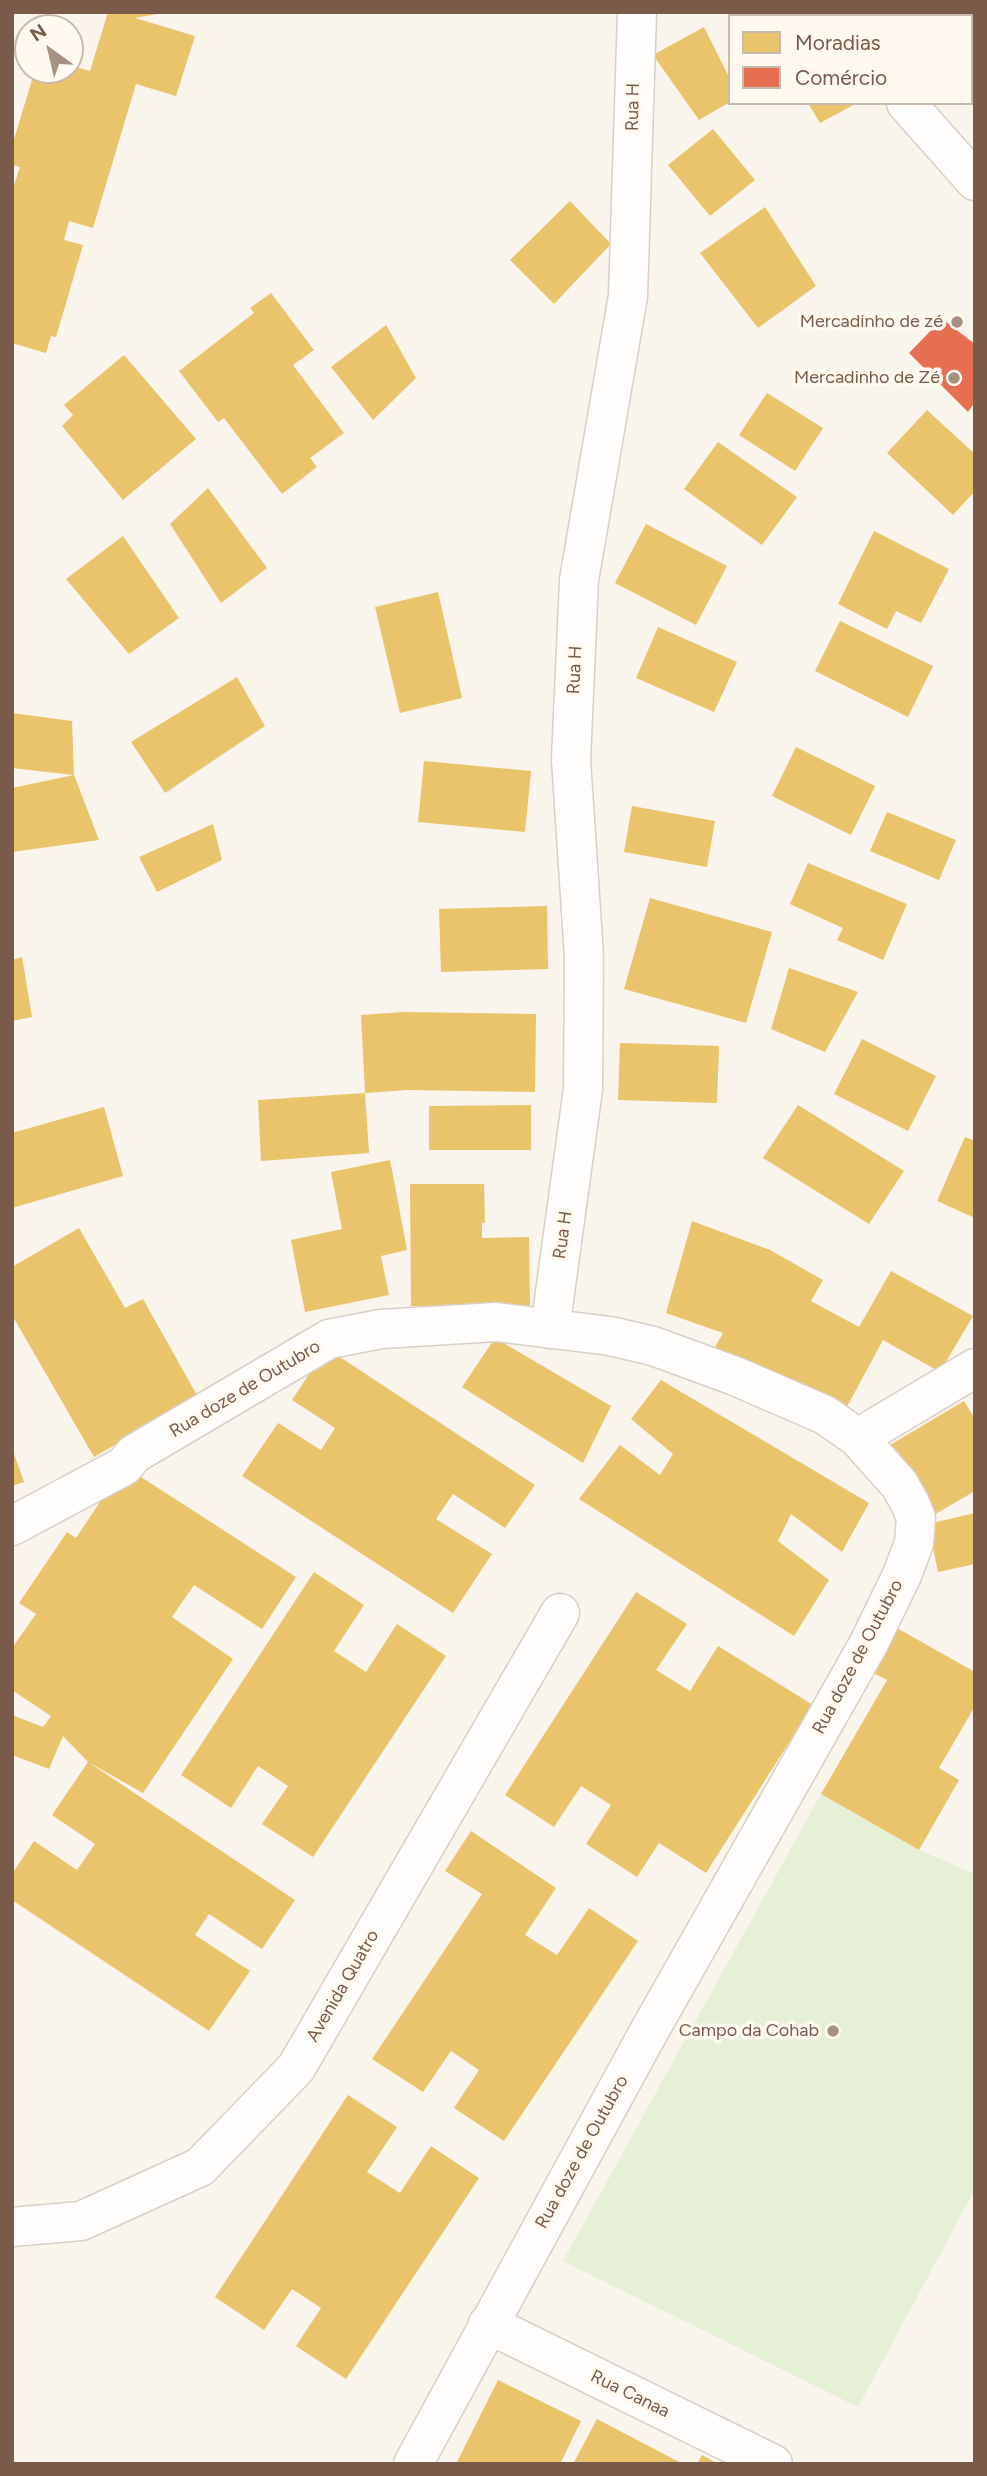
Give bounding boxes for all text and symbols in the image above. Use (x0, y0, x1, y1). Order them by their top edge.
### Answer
north arrow (14, 14, 84, 84)
legend (728, 14, 973, 105)
text: N (26, 19, 51, 46)
text: Moradias (795, 30, 880, 55)
text: Comércio (795, 65, 887, 90)
street label: Rua H (622, 83, 644, 131)
place label: Mercadinho de zé (800, 311, 943, 333)
marker: Mercadinho de zé (949, 314, 965, 330)
place label: Mercadinho de Zé (794, 367, 940, 389)
marker: Mercadinho de Zé (946, 370, 962, 386)
street label: Rua H (563, 645, 587, 695)
street label: Rua H (549, 1210, 577, 1260)
street label: Rua doze de Outubro (166, 1336, 324, 1442)
street label: Rua doze de Outubro (808, 1576, 908, 1738)
street label: Avenida Quatro (302, 1926, 384, 2046)
place label: Campo da Cohab (679, 2020, 819, 2042)
marker: Campo da Cohab (825, 2023, 841, 2039)
street label: Rua doze de Outubro (531, 2072, 633, 2232)
street label: Rua Canaa (587, 2366, 673, 2422)

